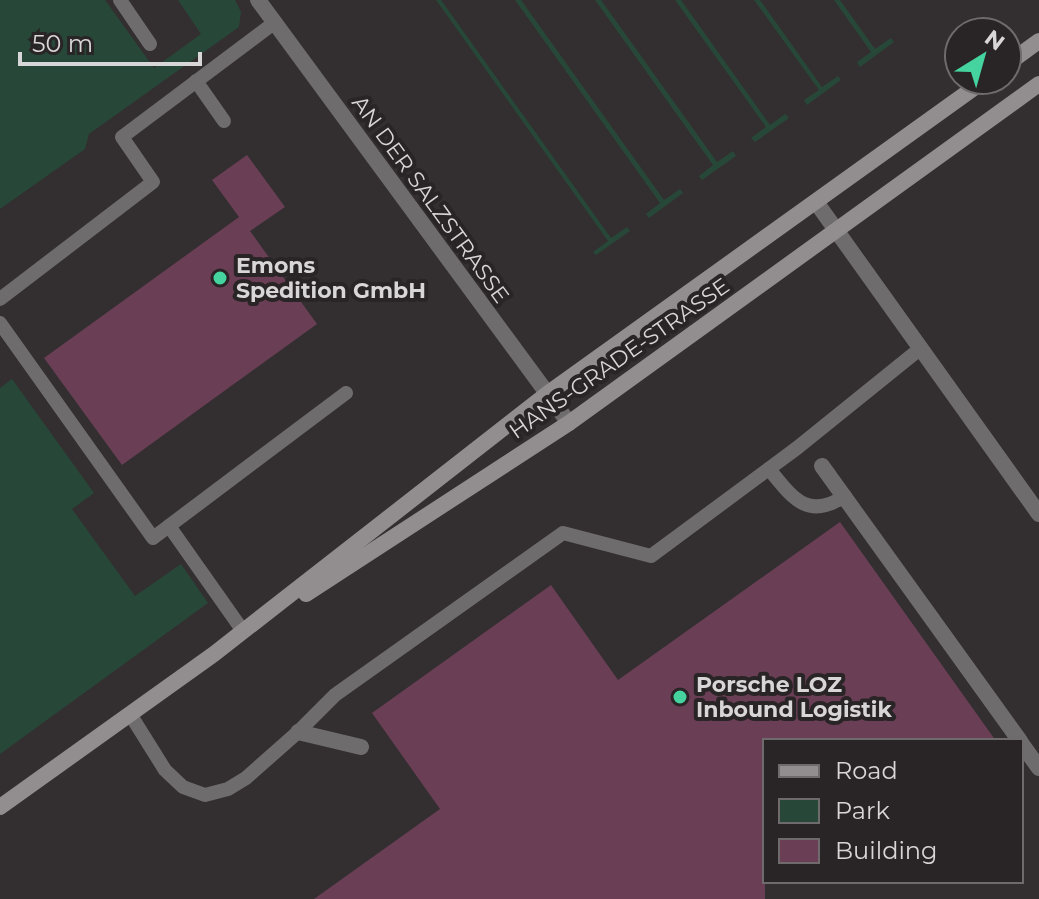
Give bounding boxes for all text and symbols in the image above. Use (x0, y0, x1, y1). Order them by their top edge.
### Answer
scale bar (20, 16, 200, 66)
north arrow (943, 16, 1023, 96)
text: N (980, 24, 1010, 57)
text: 50 m (32, 29, 93, 58)
street label: AN DER SALZSTRASSE (346, 90, 515, 308)
place label: Emons Spedition GmbH (236, 252, 426, 304)
marker: Emons Spedition GmbH (211, 269, 229, 287)
street label: HANS-GRADE-STRASSE (504, 272, 735, 445)
place label: Porsche LOZ Inbound Logistik (696, 671, 892, 723)
marker: Porsche LOZ Inbound Logistik (671, 688, 689, 706)
legend (763, 739, 1023, 883)
text: Road (835, 756, 898, 785)
text: Park (835, 796, 890, 825)
text: Building (835, 836, 938, 865)

